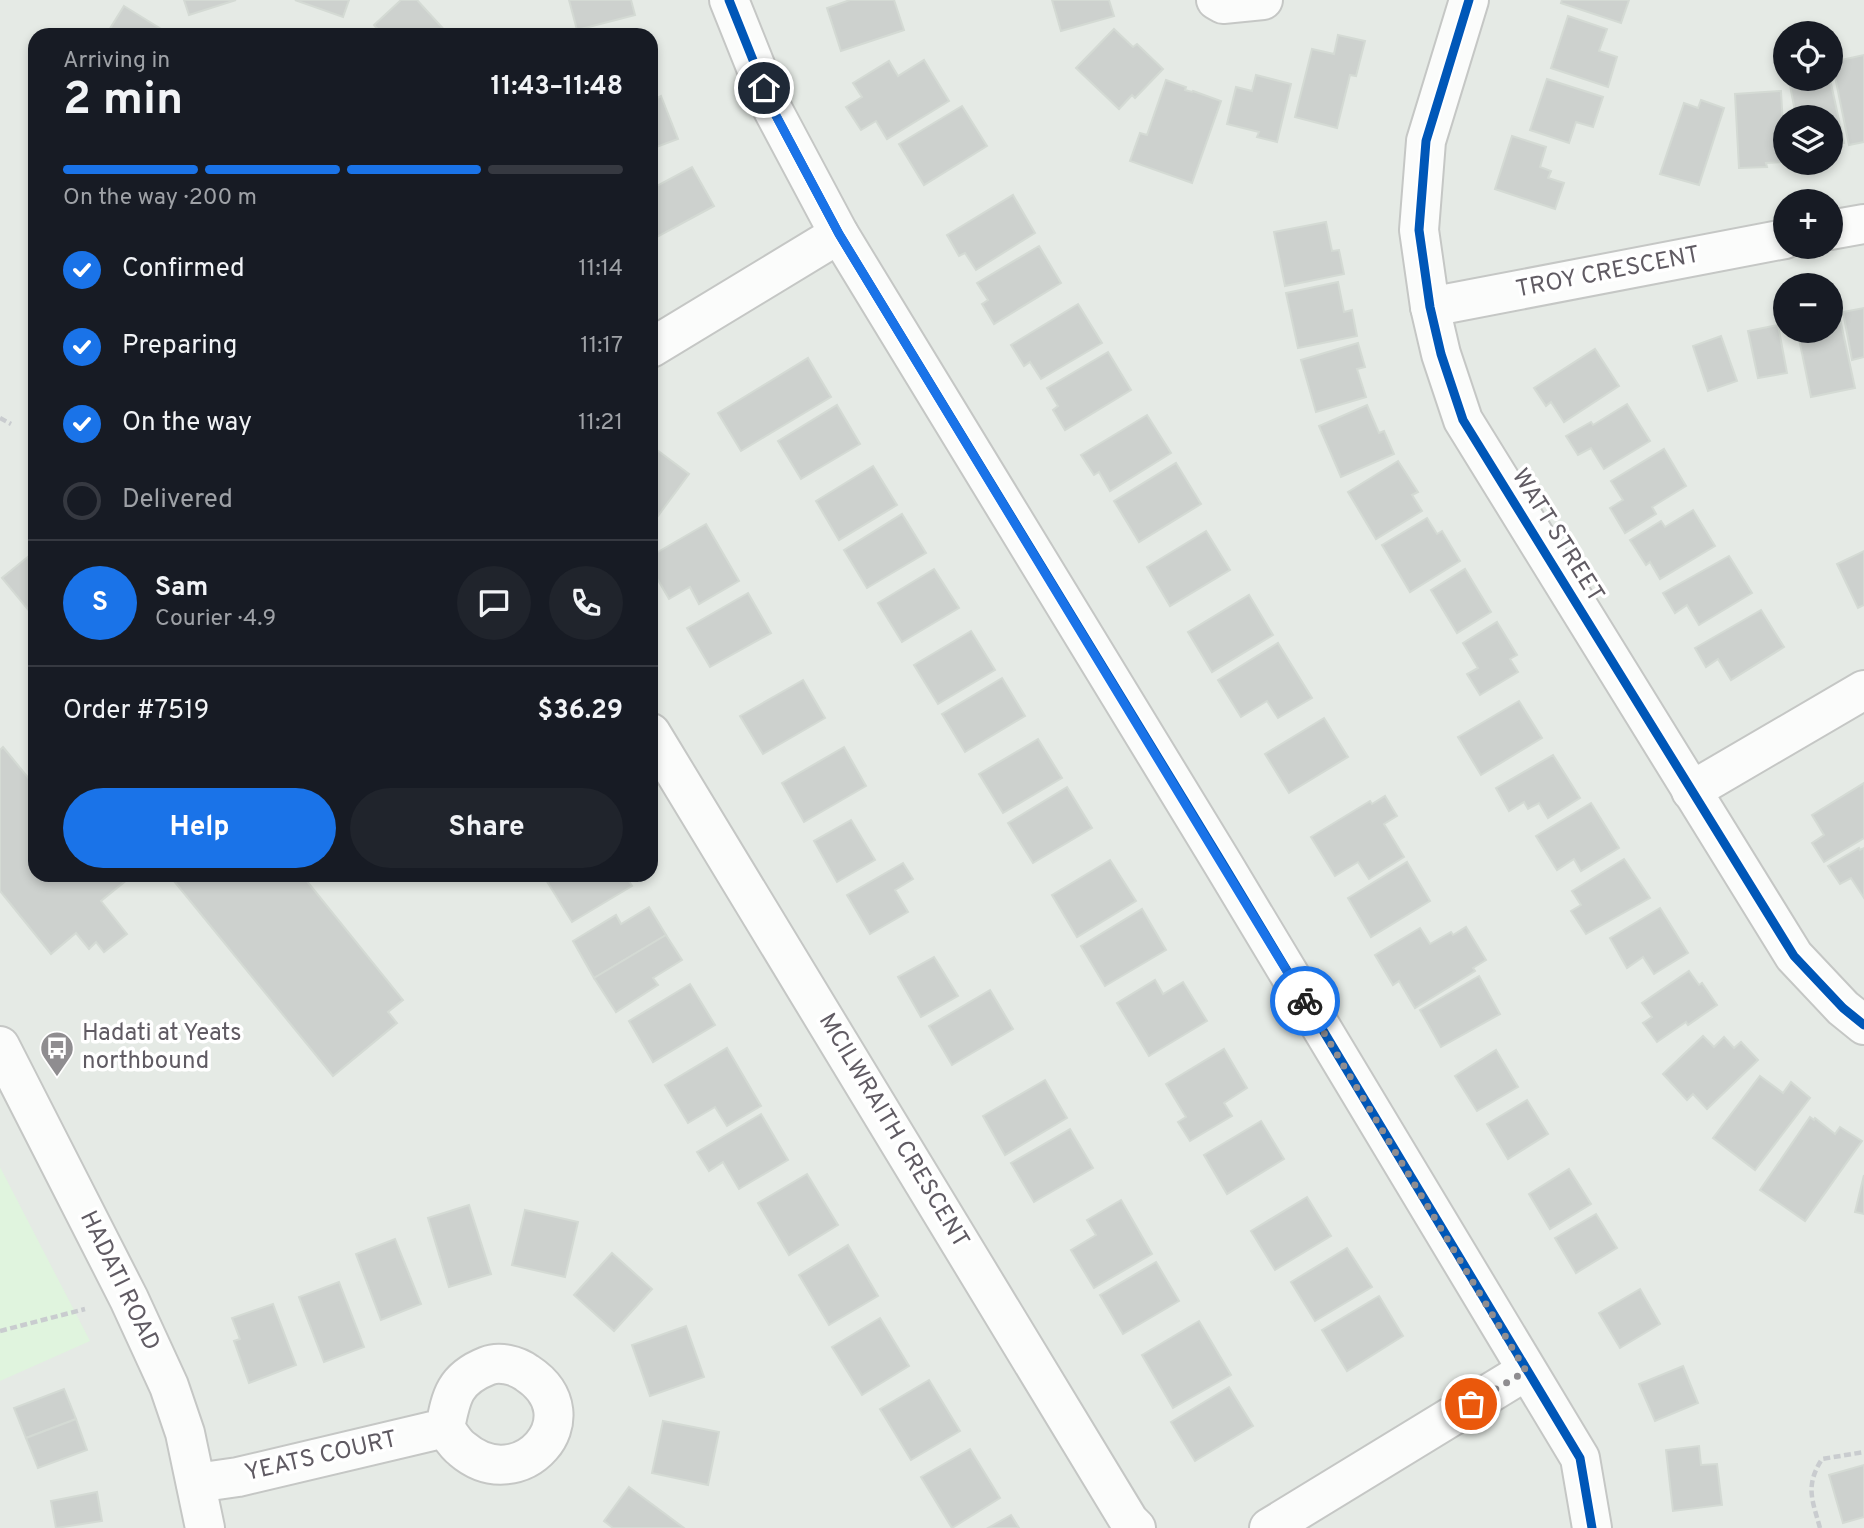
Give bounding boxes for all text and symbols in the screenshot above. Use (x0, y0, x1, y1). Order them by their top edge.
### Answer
map controls (1773, 21, 1843, 343)
button: locate (1773, 21, 1843, 91)
text: Arriving in (63, 47, 170, 76)
pin (734, 58, 794, 118)
icon: home (745, 69, 783, 107)
text: 11:43–11:48 (491, 71, 623, 104)
text: 2 min (63, 72, 183, 131)
button: layers (1773, 105, 1843, 175)
text: On the way · 200 m (63, 184, 257, 213)
button: + (1773, 189, 1843, 259)
street label: TROY CRESCENT (1514, 240, 1702, 306)
icon: check (63, 251, 101, 289)
text: Confirmed (122, 253, 245, 286)
text: 11:14 (578, 255, 623, 284)
button: − (1773, 273, 1843, 343)
icon: check (63, 328, 101, 366)
text: Preparing (122, 330, 237, 363)
text: 11:17 (580, 332, 623, 361)
icon: check (63, 405, 101, 443)
text: On the way (122, 407, 252, 440)
text: 11:21 (578, 409, 623, 438)
street label: WATT STREET (1504, 464, 1610, 608)
text: Delivered (122, 484, 233, 517)
button: chat (457, 566, 531, 640)
button: phone (549, 566, 623, 640)
text: Sam (155, 572, 208, 605)
text: S (92, 587, 108, 620)
text: Courier · 4.9 (155, 605, 276, 634)
text: Order #7519 (63, 695, 209, 728)
text: $36.29 (538, 695, 623, 728)
button: Help (63, 788, 336, 868)
button: Share (350, 788, 623, 868)
courier (1270, 966, 1340, 1036)
icon: bike (1286, 982, 1324, 1020)
street label: MCILWRAITH CRESCENT (811, 1008, 975, 1254)
place label: Hadati at Yeats northbound (82, 1019, 241, 1077)
bus stop icon: Hadati at Yeats northbound (38, 1029, 76, 1078)
street label: HADATI ROAD (72, 1206, 166, 1356)
pin (1441, 1374, 1501, 1434)
icon: bag (1452, 1385, 1490, 1423)
street label: YEATS COURT (242, 1425, 400, 1489)

